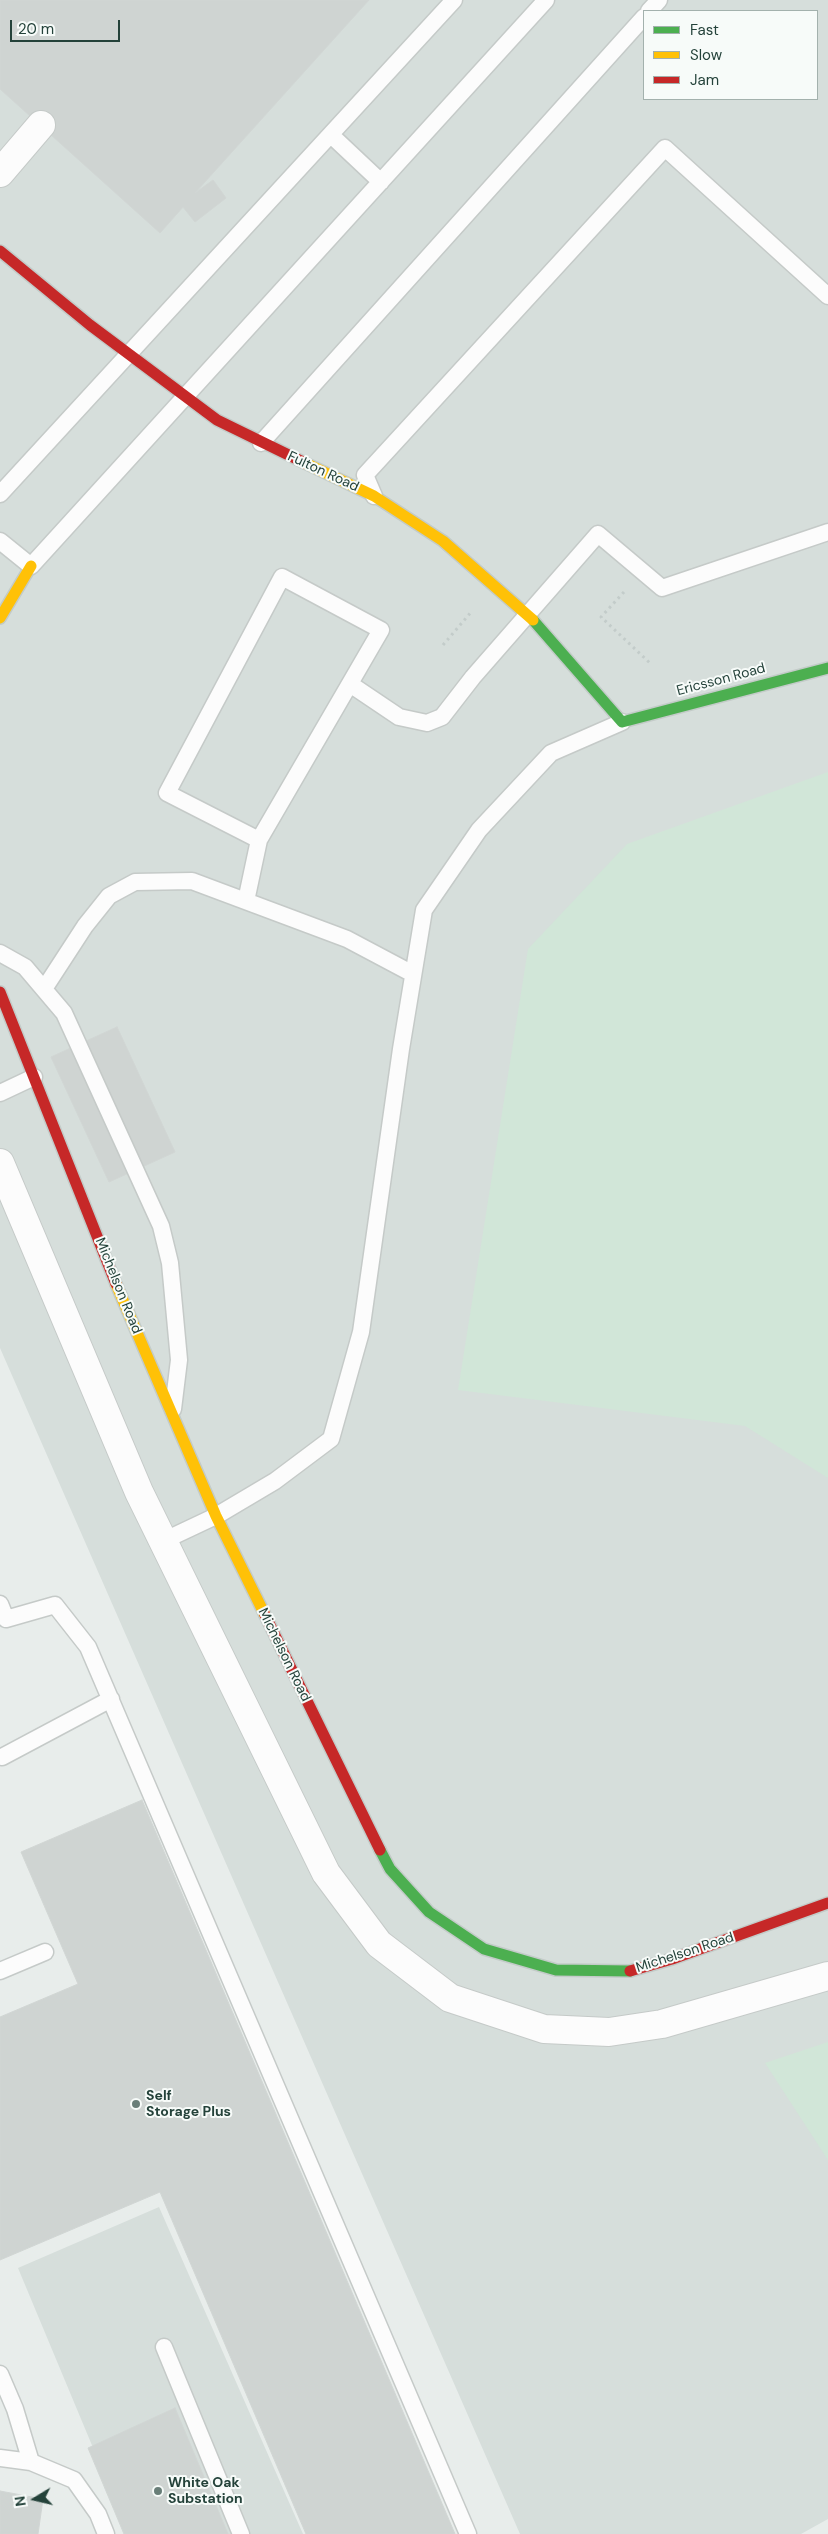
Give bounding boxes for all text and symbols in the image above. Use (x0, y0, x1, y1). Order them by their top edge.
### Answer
scale bar (12, 10, 122, 42)
legend (643, 10, 818, 100)
text: 20 m (18, 19, 54, 39)
text: Fast (690, 20, 719, 40)
text: Slow (690, 45, 722, 65)
text: Jam (690, 70, 719, 90)
street label: Fulton Road (285, 448, 361, 496)
street label: Ericsson Road (675, 660, 767, 700)
street label: Michelson Road (91, 1236, 145, 1336)
street label: Michelson Road (254, 1606, 314, 1704)
street label: Michelson Road (634, 1929, 736, 1977)
place label: Self Storage Plus (146, 2088, 231, 2120)
marker: Self Storage Plus (130, 2098, 142, 2110)
north arrow (10, 2474, 60, 2524)
place label: White Oak Substation (168, 2475, 243, 2508)
marker: White Oak Substation (152, 2485, 164, 2497)
text: N (10, 2495, 30, 2508)

